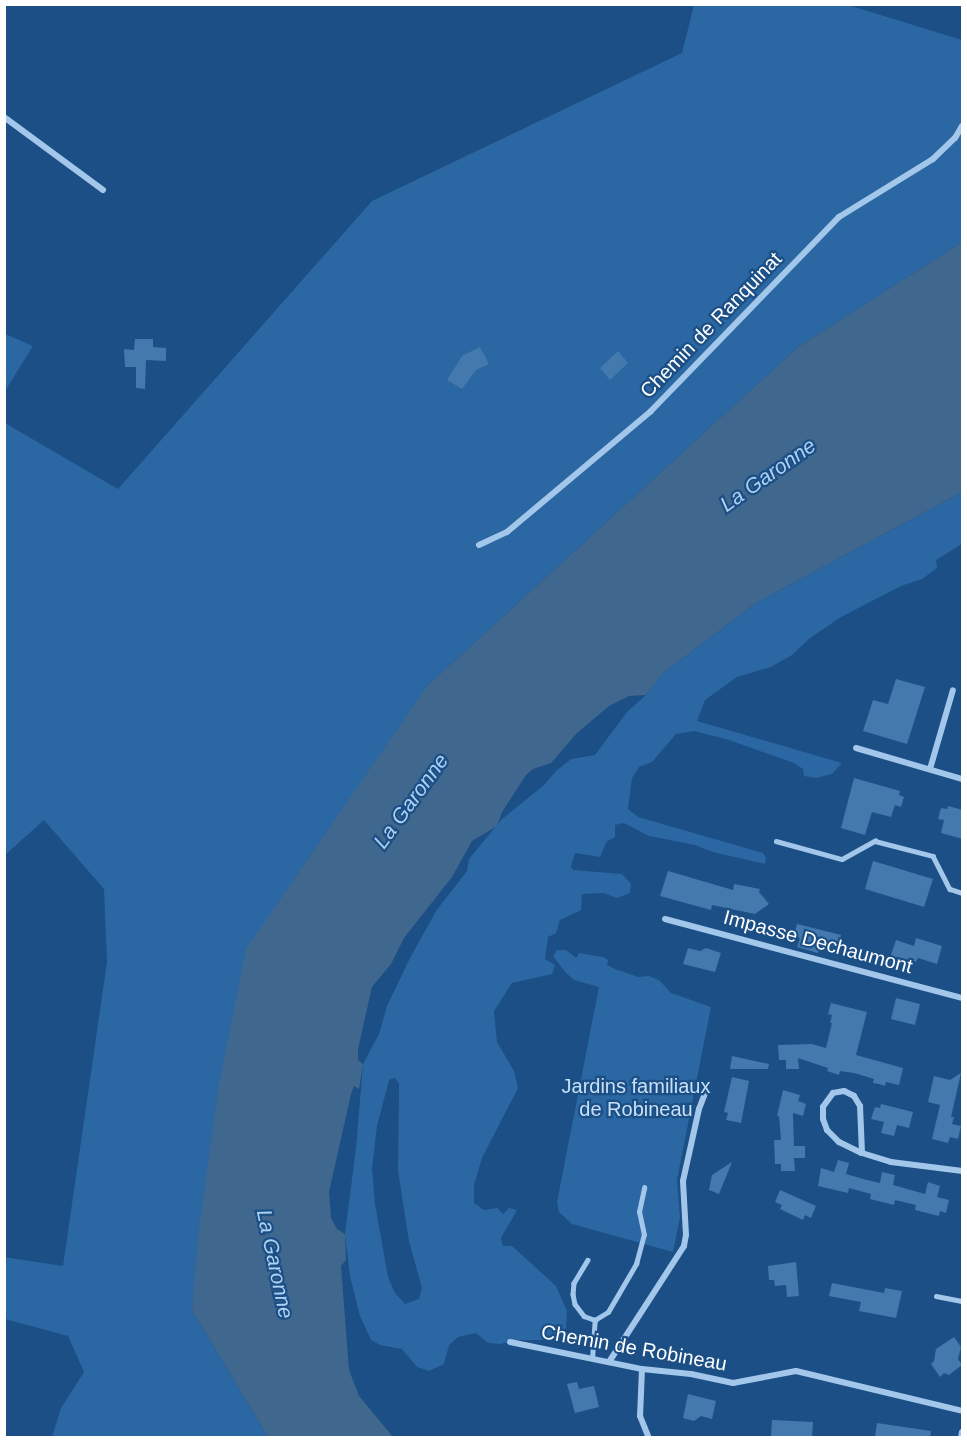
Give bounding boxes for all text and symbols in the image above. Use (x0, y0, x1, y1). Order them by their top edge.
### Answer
street label: Chemin de Ranquinat (635, 247, 787, 403)
water label: La Garonne (715, 433, 821, 517)
water label: La Garonne (368, 749, 454, 853)
street label: Impasse Dechaumont (721, 905, 915, 979)
park label: Jardins familiaux de Robineau (562, 1074, 710, 1121)
water label: La Garonne (251, 1207, 299, 1321)
street label: Chemin de Robineau (539, 1320, 729, 1376)

